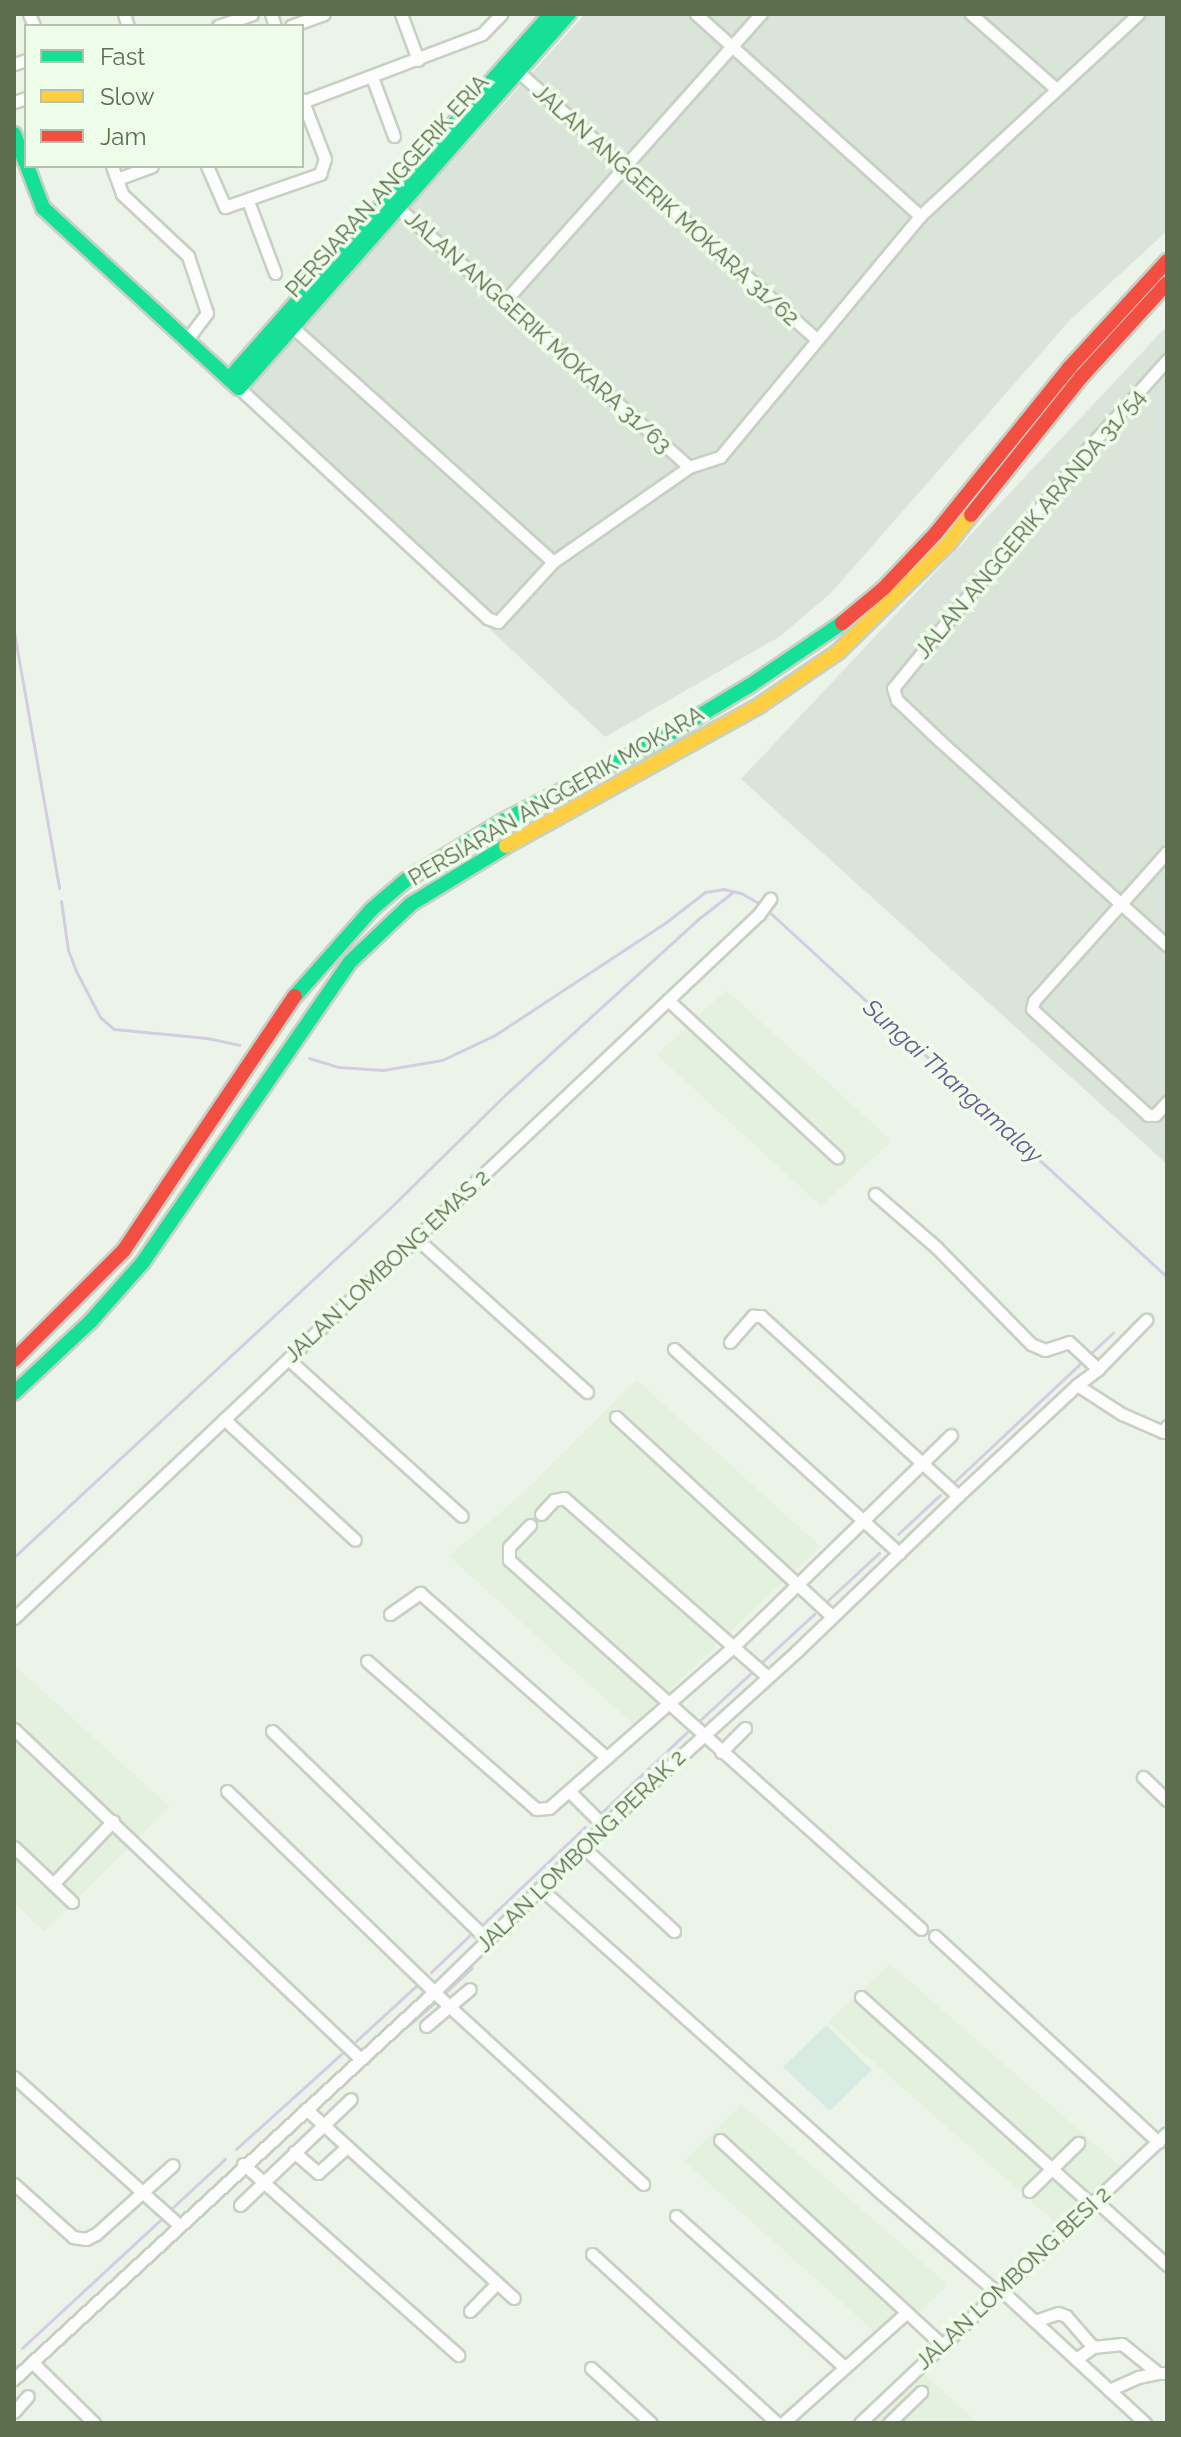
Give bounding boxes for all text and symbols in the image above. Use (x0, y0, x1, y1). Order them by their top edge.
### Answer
legend (24, 24, 304, 168)
text: Fast (100, 42, 145, 71)
street label: PERSIARAN ANGGERIK ERIA (280, 69, 494, 303)
street label: JALAN ANGGERIK MOKARA 31/62 (527, 78, 805, 332)
text: Slow (100, 82, 154, 111)
text: Jam (100, 122, 146, 151)
street label: JALAN ANGGERIK MOKARA 31/63 (399, 205, 677, 459)
street label: JALAN ANGGERIK ARANDA 31/54 (909, 383, 1151, 665)
street label: PERSIARAN ANGGERIK MOKARA (403, 700, 709, 892)
water label: Sungai Thangamalay (857, 993, 1049, 1169)
street label: JALAN LOMBONG EMAS 2 (279, 1164, 495, 1368)
street label: JALAN LOMBONG PERAK 2 (471, 1744, 691, 1958)
street label: JALAN LOMBONG BESI 2 (910, 2181, 1116, 2375)

